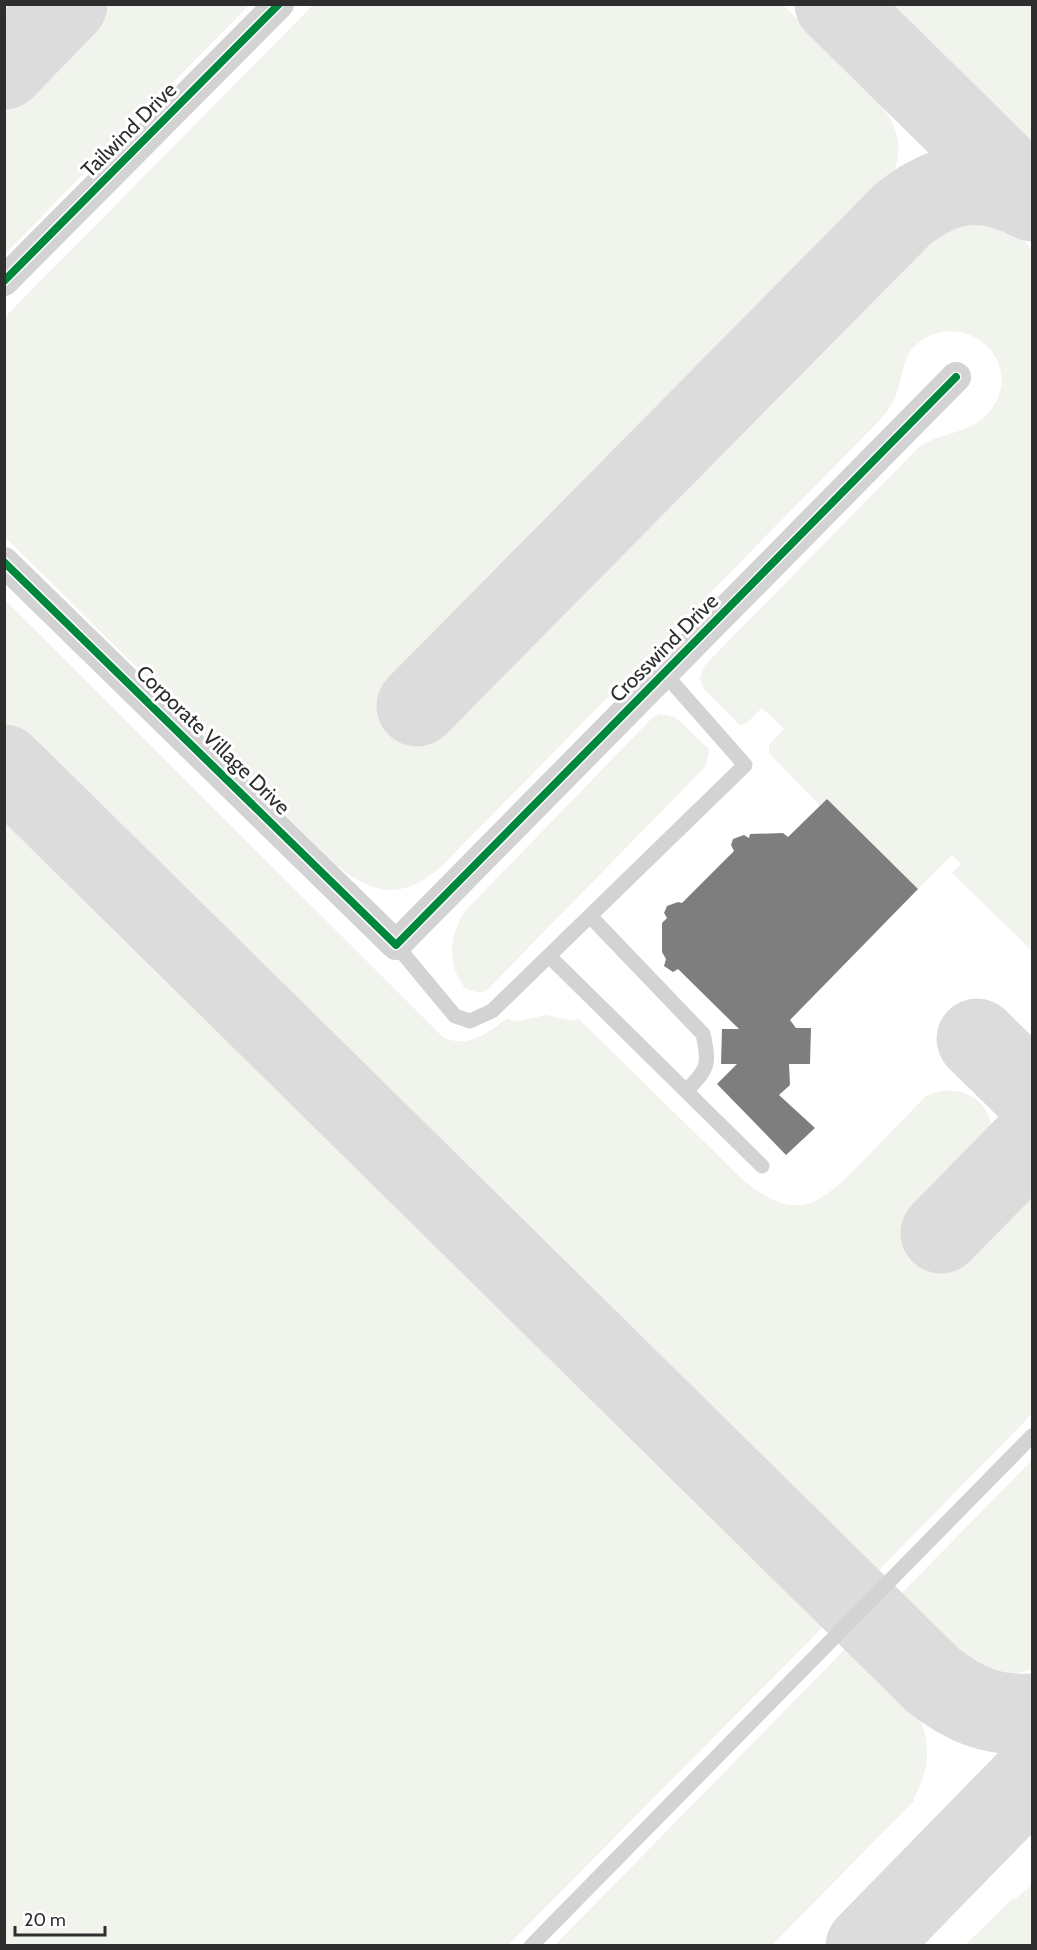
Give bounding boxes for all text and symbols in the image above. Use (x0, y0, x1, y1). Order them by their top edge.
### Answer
street label: Tailwind Drive (76, 77, 182, 182)
street label: Crosswind Drive (604, 588, 723, 707)
street label: Corporate Village Drive (131, 660, 296, 820)
scale bar (15, 1899, 105, 1937)
text: 20 m (24, 1909, 66, 1931)

